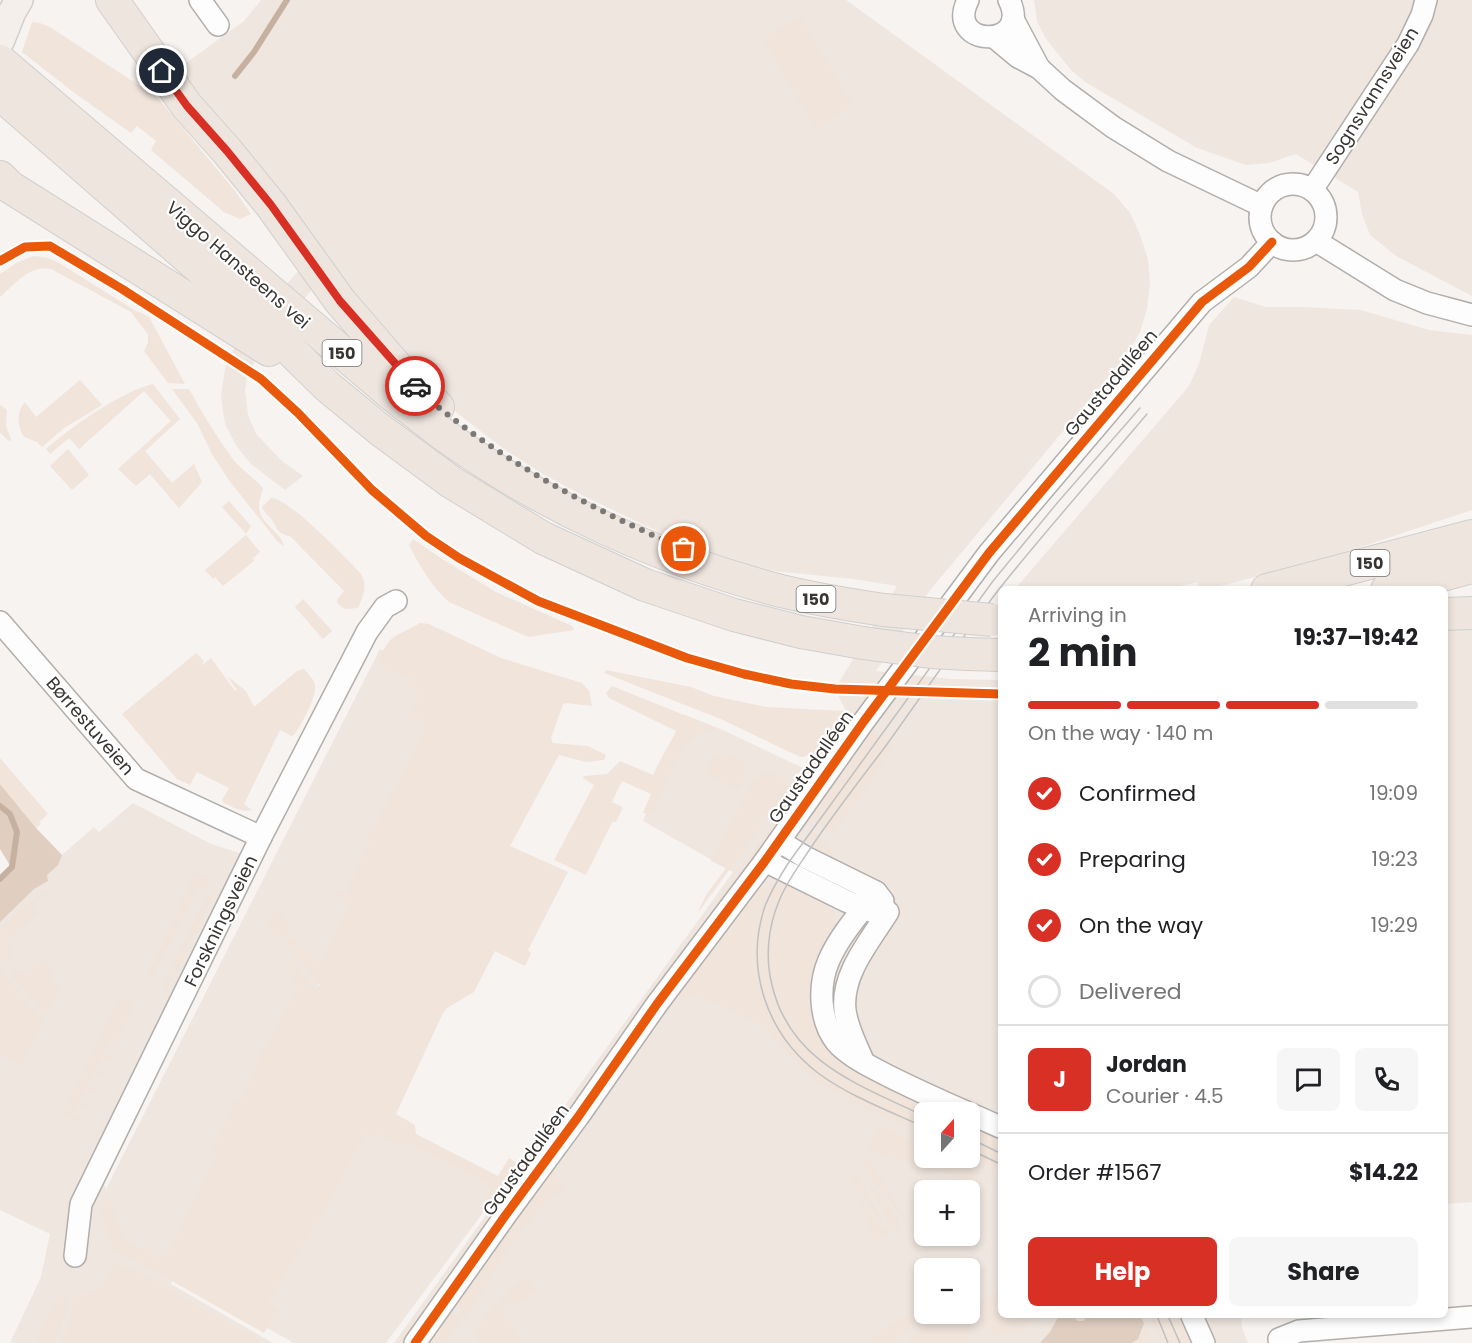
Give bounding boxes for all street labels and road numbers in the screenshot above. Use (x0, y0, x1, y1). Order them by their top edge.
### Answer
street label: Sognsvannsveien (1319, 22, 1424, 169)
street label: Viggo Hansteens vei (161, 195, 316, 334)
street label: Gaustadalléen (1058, 324, 1163, 442)
road number: 150 (322, 340, 362, 366)
road number: 150 (1350, 550, 1390, 576)
road number: 150 (796, 586, 836, 612)
street label: Børrestuveien (41, 671, 140, 780)
street label: Gaustadalléen (762, 705, 859, 828)
street label: Forskningsveien (178, 851, 263, 991)
street label: Gaustadalléen (476, 1099, 575, 1221)

